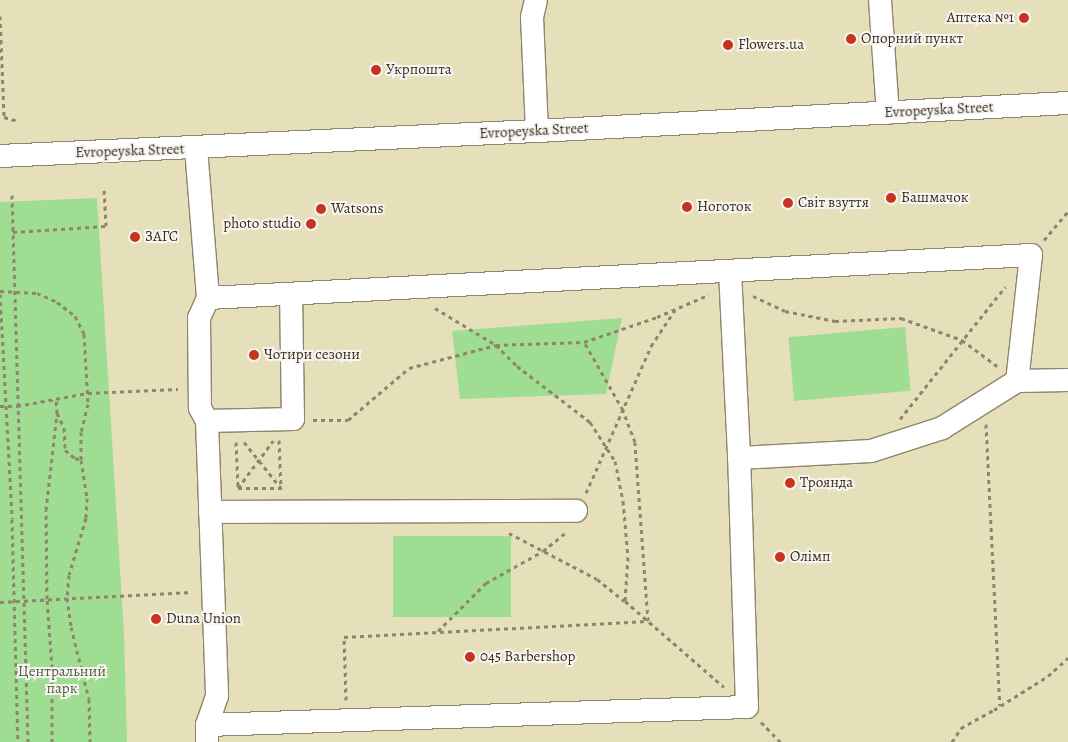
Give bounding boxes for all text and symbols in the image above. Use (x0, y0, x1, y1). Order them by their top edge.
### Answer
place label: Аптека №1 (947, 9, 1014, 27)
marker: Аптека №1 (1018, 12, 1030, 24)
place label: Опорний пункт (861, 30, 963, 48)
marker: Опорний пункт (845, 33, 857, 45)
place label: Flowers.ua (738, 36, 804, 54)
marker: Flowers.ua (722, 39, 734, 51)
place label: Укрпошта (386, 61, 452, 79)
marker: Укрпошта (370, 64, 382, 76)
street label: Evropeyska Street (884, 98, 994, 122)
street label: Evropeyska Street (479, 119, 589, 143)
street label: Evropeyska Street (75, 140, 185, 162)
place label: Башмачок (901, 189, 969, 207)
marker: Башмачок (885, 192, 897, 204)
place label: Світ взуття (798, 194, 869, 212)
marker: Світ взуття (782, 197, 794, 209)
place label: Ноготок (697, 198, 751, 216)
place label: Watsons (331, 200, 383, 218)
marker: Ноготок (681, 201, 693, 213)
marker: Watsons (315, 203, 327, 215)
place label: photo studio (223, 215, 301, 233)
marker: photo studio (305, 218, 317, 230)
place label: ЗАГС (145, 228, 178, 246)
marker: ЗАГС (129, 231, 141, 243)
place label: Чотири сезони (264, 346, 360, 364)
marker: Чотири сезони (248, 349, 260, 361)
place label: Троянда (800, 474, 853, 492)
marker: Троянда (784, 477, 796, 489)
place label: Олімп (790, 548, 831, 566)
marker: Олімп (774, 551, 786, 563)
place label: Duna Union (166, 610, 241, 628)
marker: Duna Union (150, 613, 162, 625)
place label: 045 Barbershop (480, 648, 575, 666)
marker: 045 Barbershop (464, 651, 476, 663)
park label: Центральний парк (18, 662, 106, 697)

